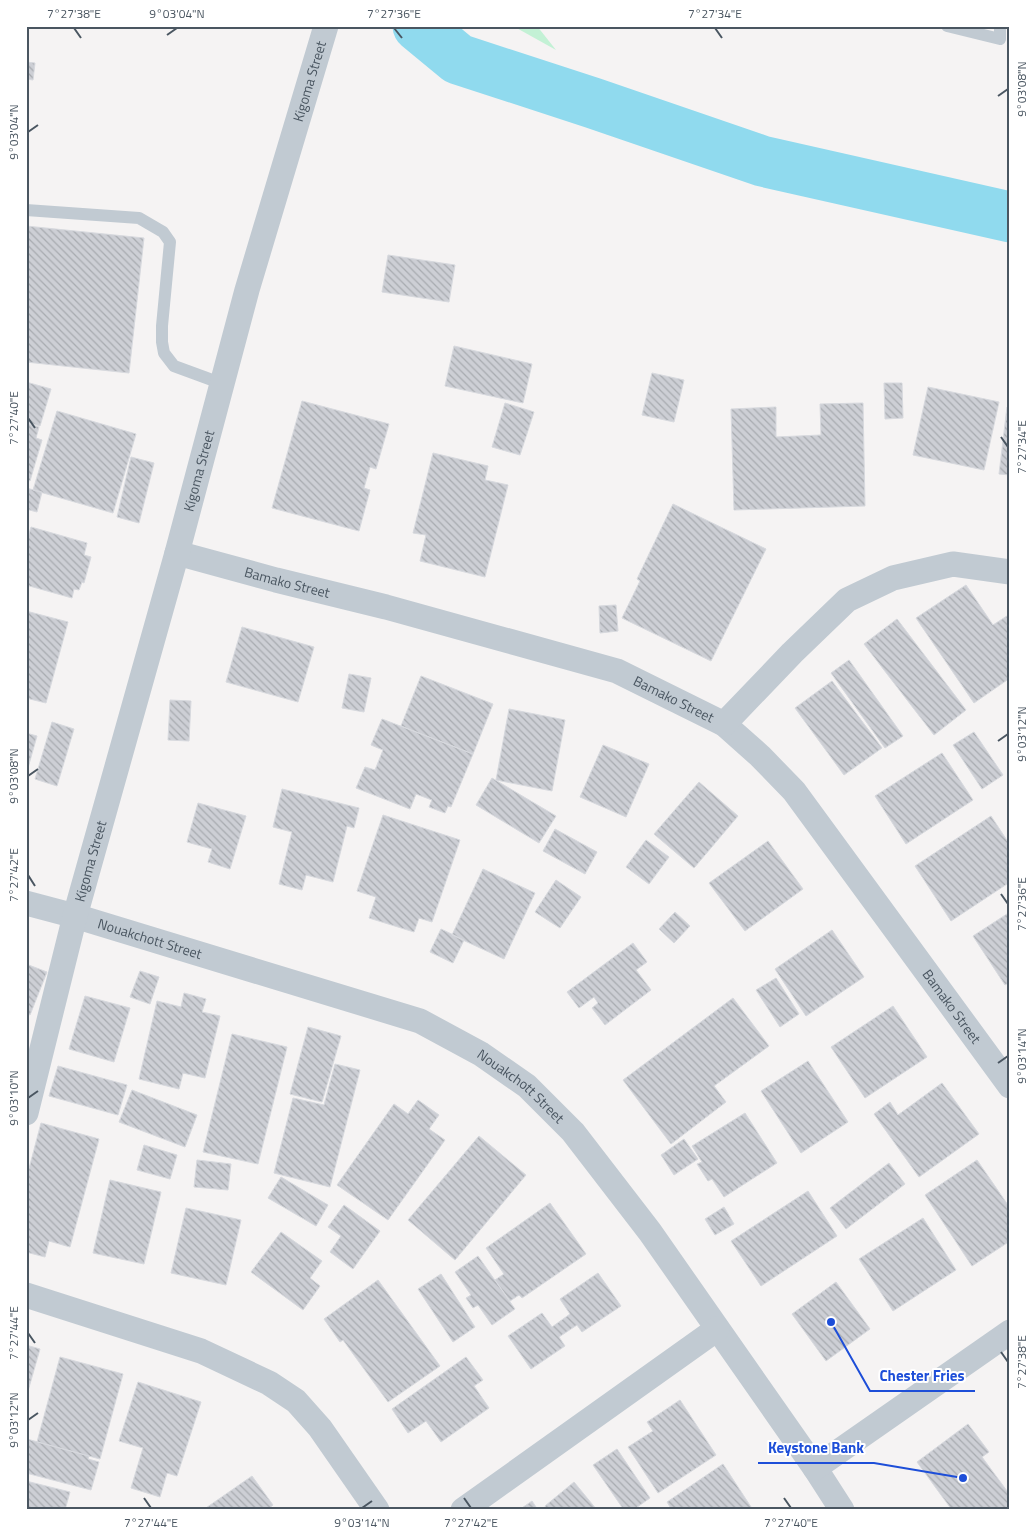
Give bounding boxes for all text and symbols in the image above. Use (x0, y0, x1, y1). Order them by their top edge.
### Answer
text: 7°27'38"E (47, 4, 101, 23)
text: 9°03'04"N (149, 4, 205, 23)
text: 7°27'36"E (367, 4, 421, 23)
text: 7°27'34"E (688, 4, 742, 23)
street label: Kigoma Street (287, 38, 331, 124)
text: 9°03'08"N (1012, 61, 1031, 117)
text: 9°03'04"N (4, 104, 23, 160)
text: 7°27'40"E (4, 391, 23, 445)
text: 7°27'34"E (1012, 420, 1031, 474)
street label: Kigoma Street (177, 428, 219, 514)
street label: Bamako Street (242, 561, 332, 603)
street label: Bamako Street (630, 670, 718, 728)
text: 9°03'12"N (1012, 706, 1031, 762)
text: 9°03'08"N (4, 748, 23, 804)
street label: Kigoma Street (69, 818, 111, 904)
text: 7°27'42"E (4, 848, 23, 902)
text: 7°27'36"E (1012, 877, 1031, 931)
street label: Nouakchott Street (95, 913, 205, 964)
street label: Bamako Street (918, 965, 987, 1048)
text: 9°03'14"N (1012, 1028, 1031, 1084)
street label: Nouakchott Street (473, 1043, 570, 1128)
text: 9°03'10"N (4, 1070, 23, 1126)
text: 7°27'44"E (4, 1306, 23, 1360)
text: 7°27'38"E (1012, 1335, 1031, 1389)
callout: Chester Fries (870, 1361, 975, 1391)
text: Chester Fries (879, 1364, 965, 1387)
text: 9°03'12"N (4, 1392, 23, 1448)
callout: Keystone Bank (758, 1433, 874, 1463)
text: Keystone Bank (768, 1436, 864, 1459)
text: 7°27'44"E (124, 1513, 178, 1532)
text: 9°03'14"N (334, 1513, 390, 1532)
text: 7°27'42"E (444, 1513, 498, 1532)
text: 7°27'40"E (764, 1513, 818, 1532)

